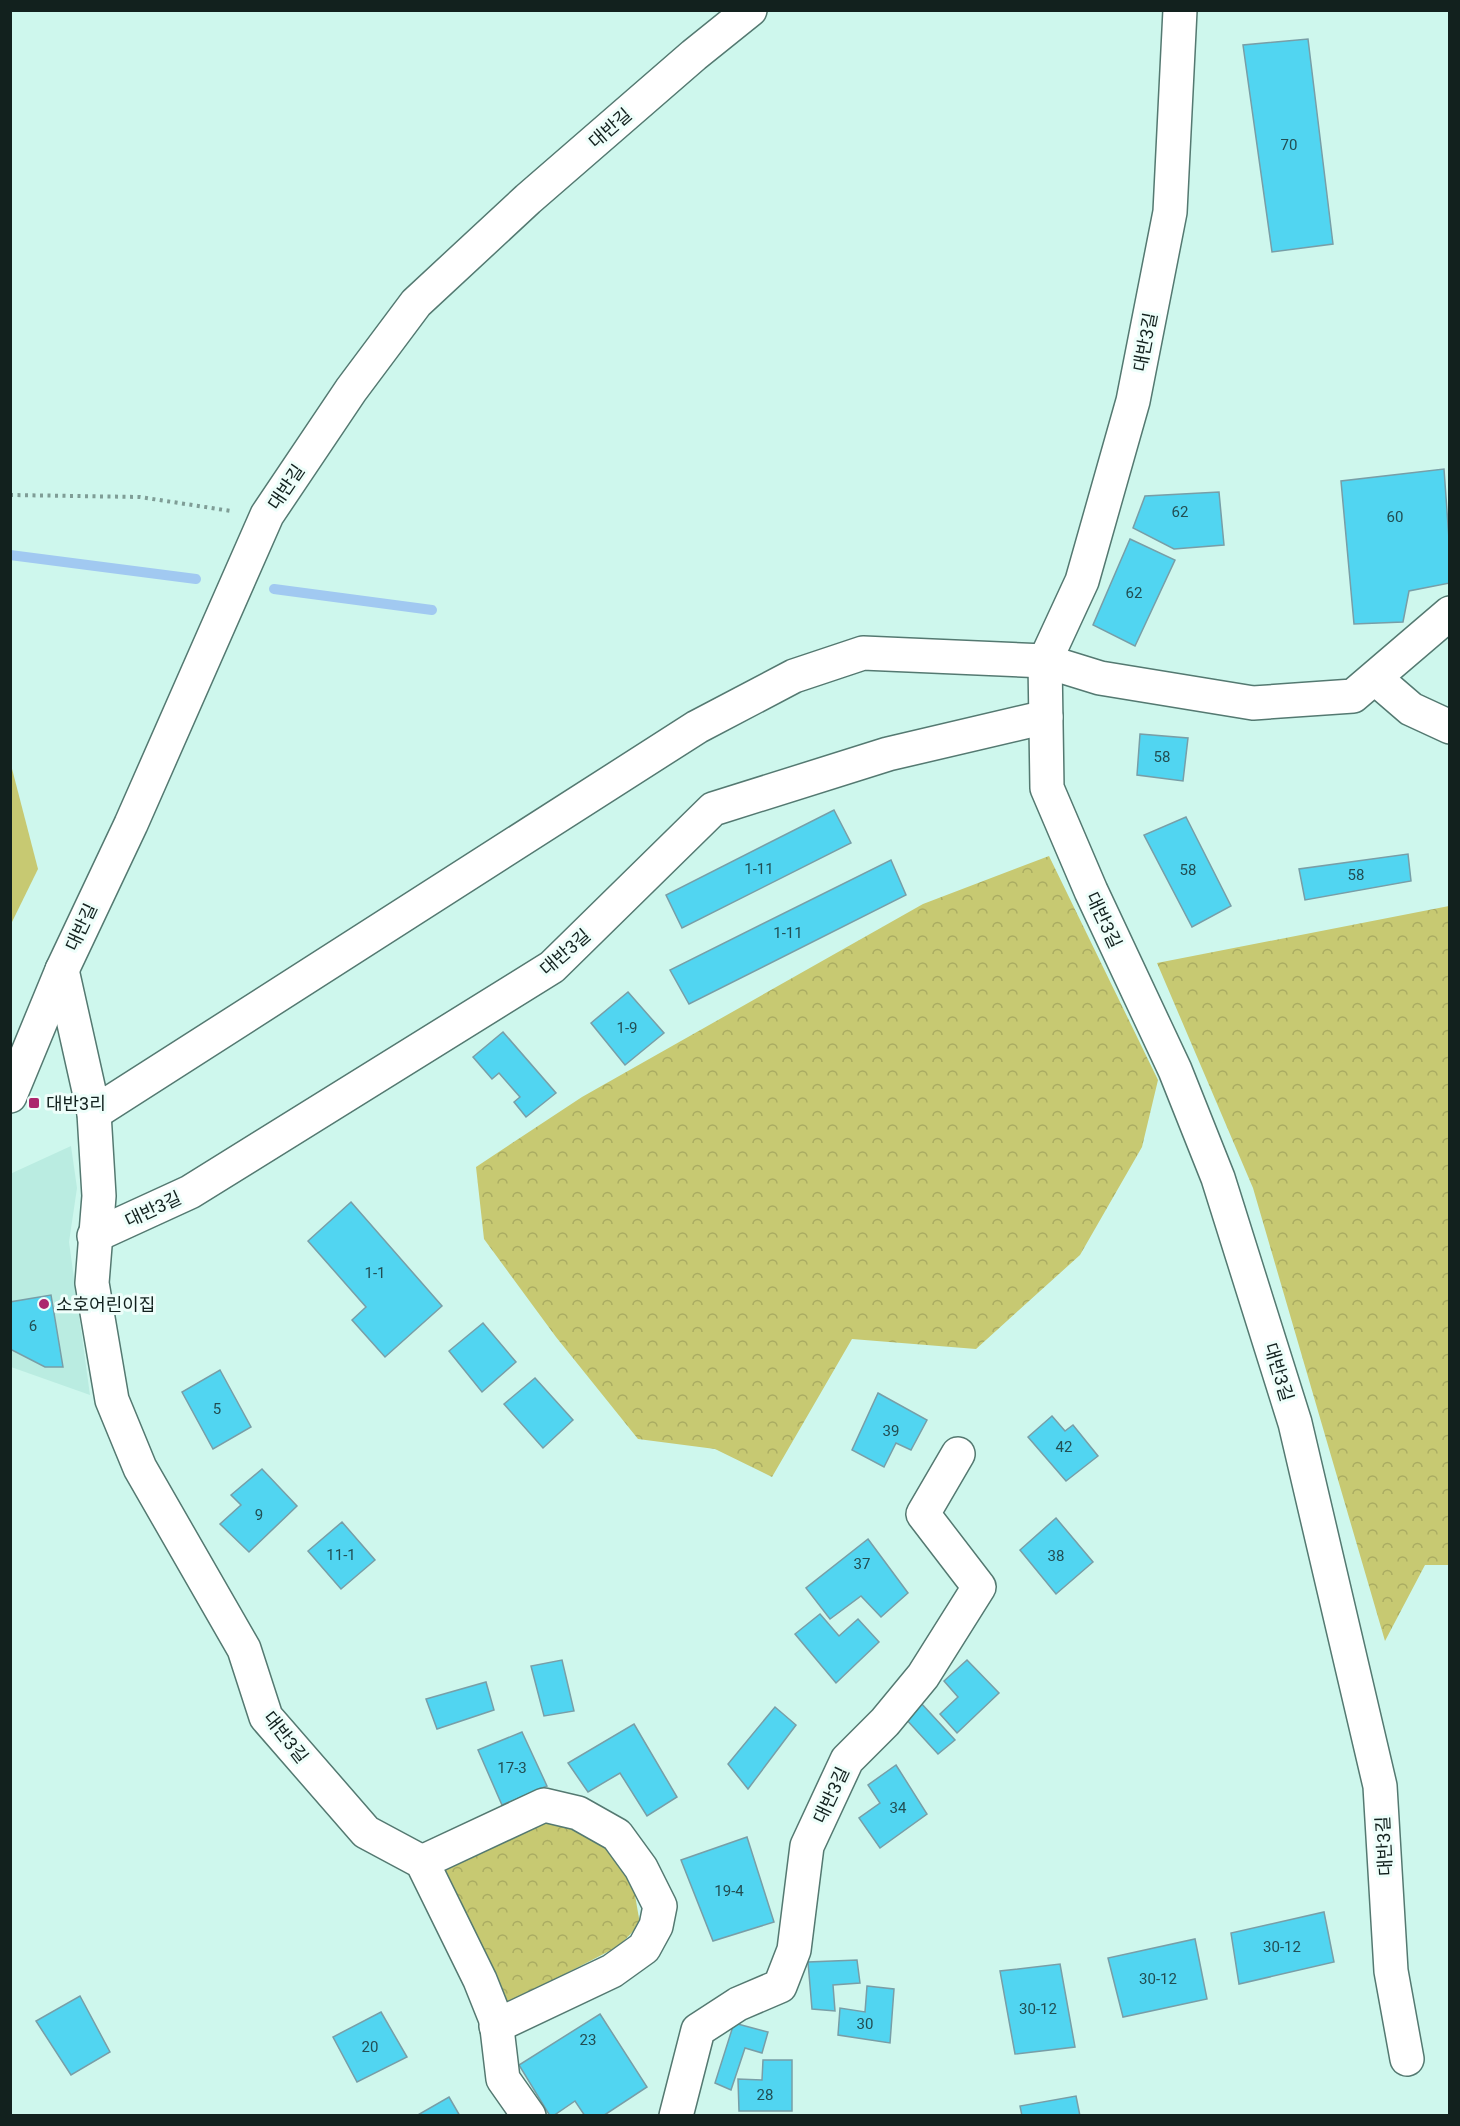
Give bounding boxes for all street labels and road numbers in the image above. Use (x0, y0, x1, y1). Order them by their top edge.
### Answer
street label: 대반길 (584, 104, 636, 152)
street label: 대반3길 (1129, 311, 1161, 373)
street label: 대반길 (263, 461, 309, 513)
street label: 대반3길 (1082, 888, 1126, 952)
street label: 대반길 (61, 900, 101, 954)
street label: 대반3길 (536, 924, 594, 980)
street label: 대반3길 (121, 1187, 185, 1231)
street label: 대반3길 (1260, 1340, 1298, 1404)
street label: 대반3길 (259, 1707, 313, 1767)
street label: 대반3길 (809, 1763, 853, 1827)
street label: 대반3길 (1372, 1816, 1396, 1876)

